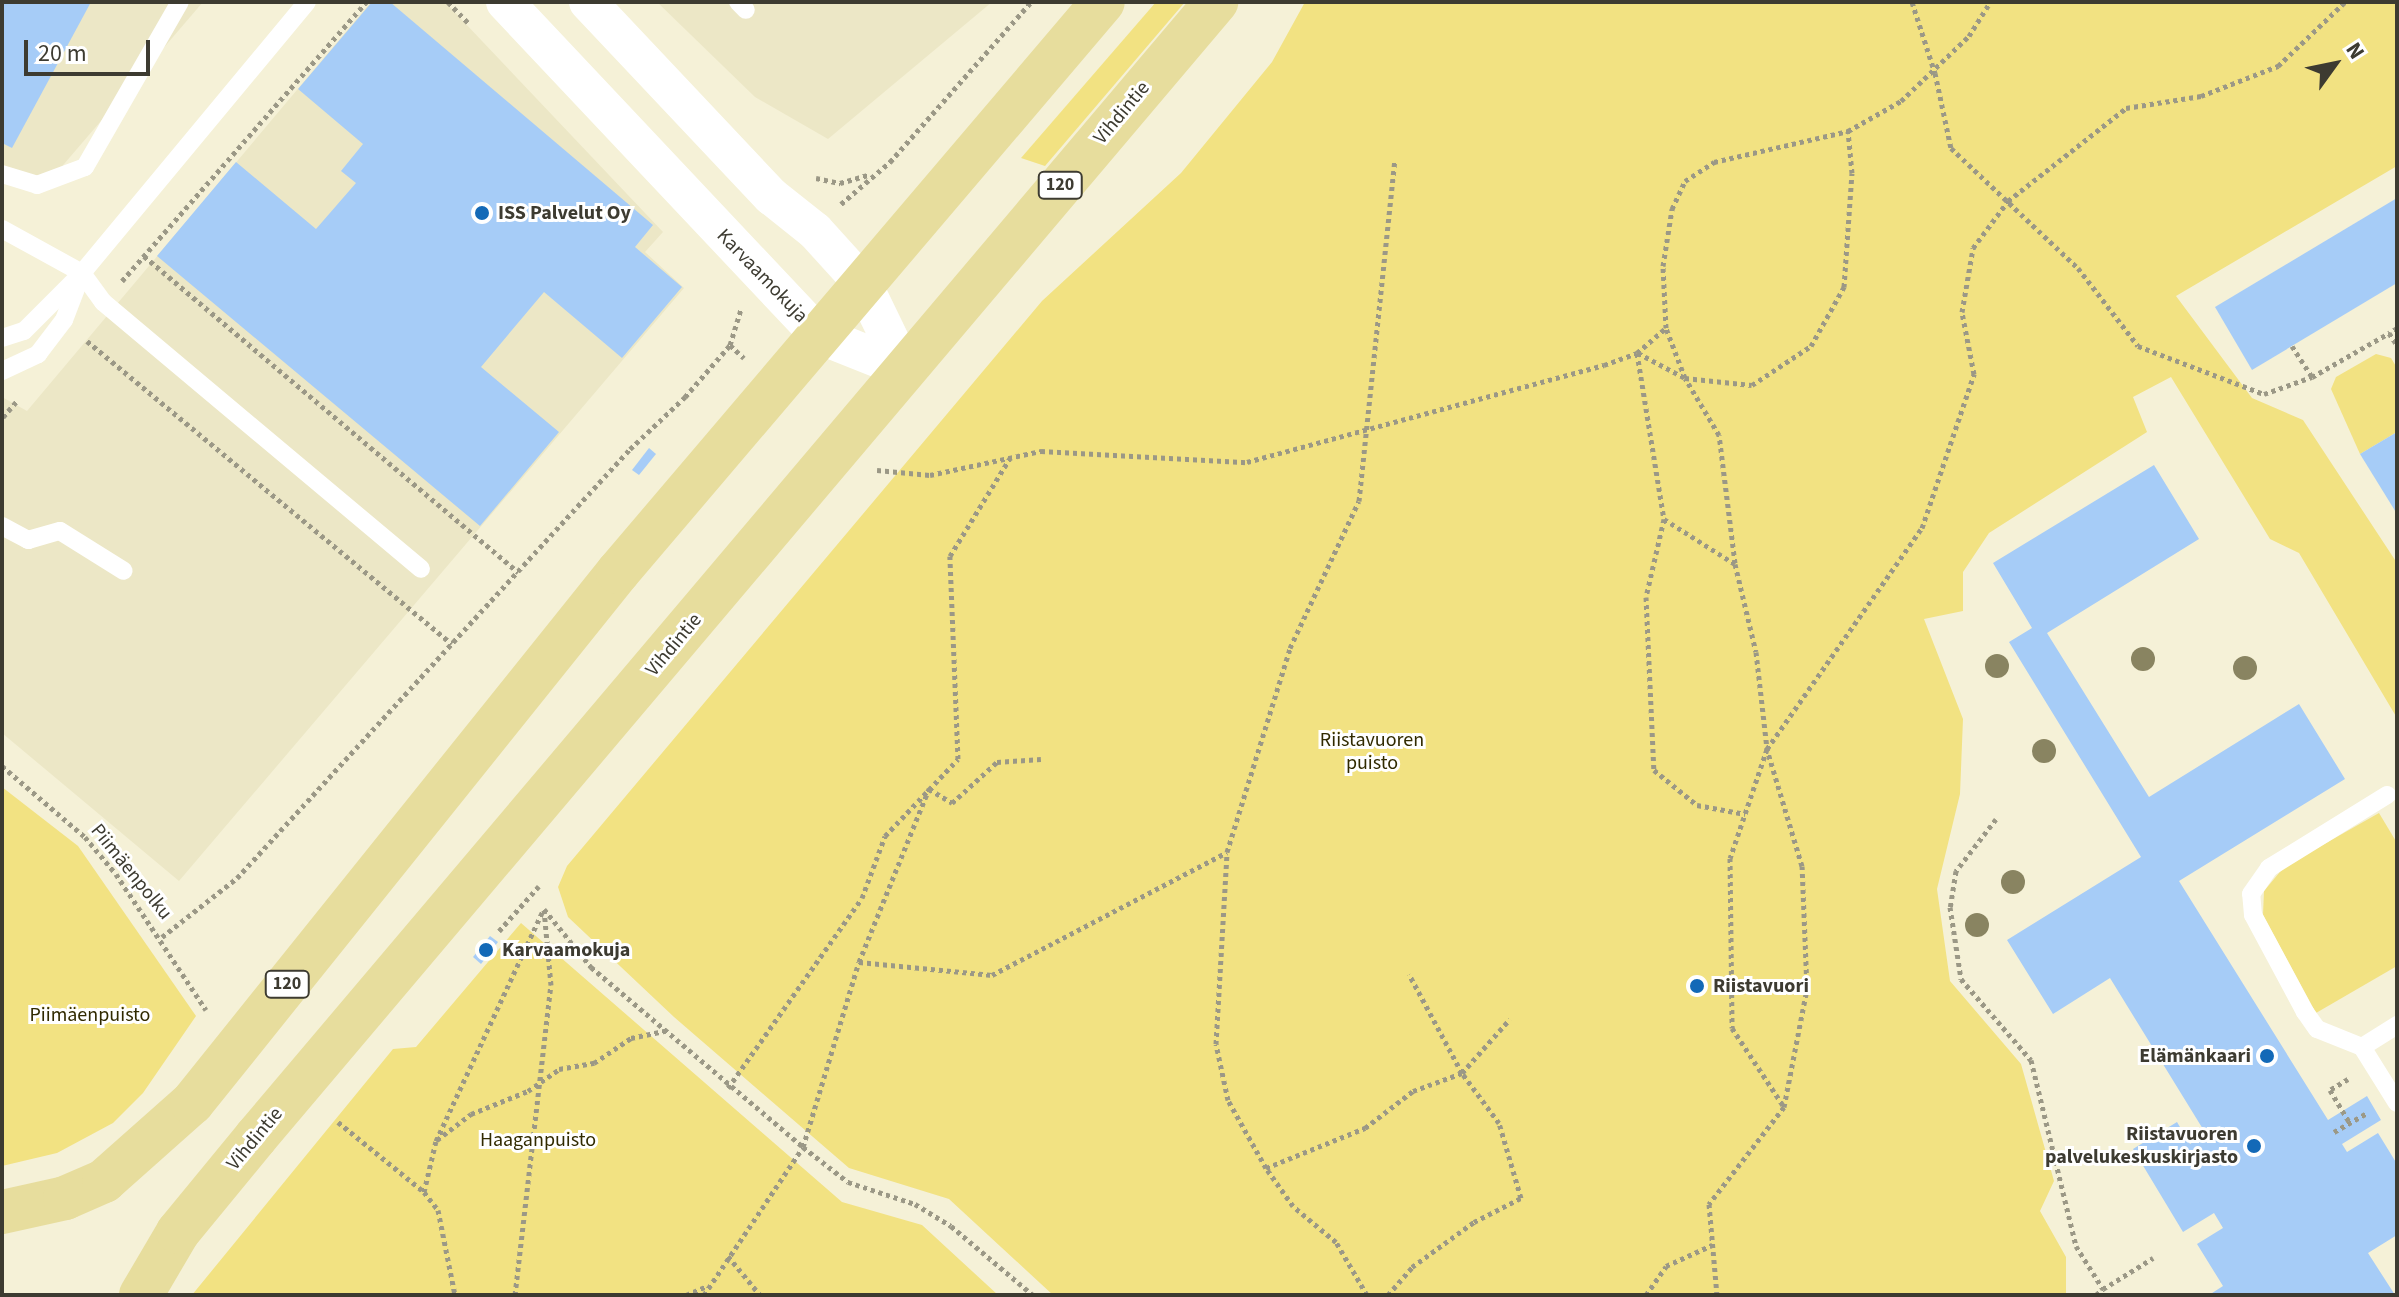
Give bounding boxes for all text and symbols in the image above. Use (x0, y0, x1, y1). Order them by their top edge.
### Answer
scale bar (28, 24, 154, 74)
north arrow (2295, 24, 2375, 104)
text: 20 m (38, 36, 87, 71)
text: N (2338, 36, 2373, 66)
street label: Vihdintie (1089, 77, 1155, 149)
road number: 120 (1036, 171, 1084, 199)
place label: ISS Palvelut Oy (498, 201, 631, 225)
marker: ISS Palvelut Oy (473, 204, 491, 222)
street label: Karvaamokuja (711, 224, 813, 328)
street label: Vihdintie (641, 609, 707, 681)
park label: Riistavuoren puisto (1320, 728, 1424, 775)
street label: Piimäenpolku (85, 819, 177, 925)
place label: Karvaamokuja (502, 938, 630, 962)
marker: Karvaamokuja (477, 941, 495, 959)
road number: 120 (263, 970, 311, 998)
place label: Riistavuori (1713, 974, 1809, 998)
marker: Riistavuori (1688, 977, 1706, 995)
park label: Piimäenpuisto (30, 1003, 150, 1027)
place label: Elämänkaari (2139, 1044, 2251, 1068)
marker: Elämänkaari (2258, 1047, 2276, 1065)
street label: Vihdintie (222, 1103, 288, 1175)
place label: Riistavuoren palvelukeskuskirjasto (2045, 1122, 2238, 1169)
park label: Haaganpuisto (480, 1128, 596, 1152)
marker: Riistavuoren palvelukeskuskirjasto (2245, 1137, 2263, 1155)

